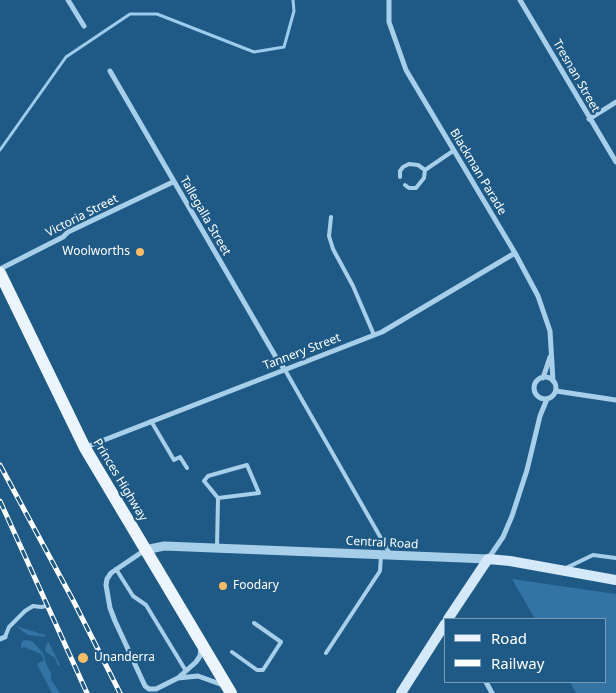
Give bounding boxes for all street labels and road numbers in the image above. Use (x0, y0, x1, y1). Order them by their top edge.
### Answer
street label: Tresnan Street (549, 37, 603, 115)
street label: Blackman Parade (447, 126, 509, 218)
street label: Tallegalla Street (176, 174, 234, 258)
street label: Victoria Street (44, 192, 120, 240)
street label: Tannery Street (261, 331, 343, 373)
street label: Princes Highway (90, 436, 150, 524)
street label: Central Road (345, 534, 419, 552)

